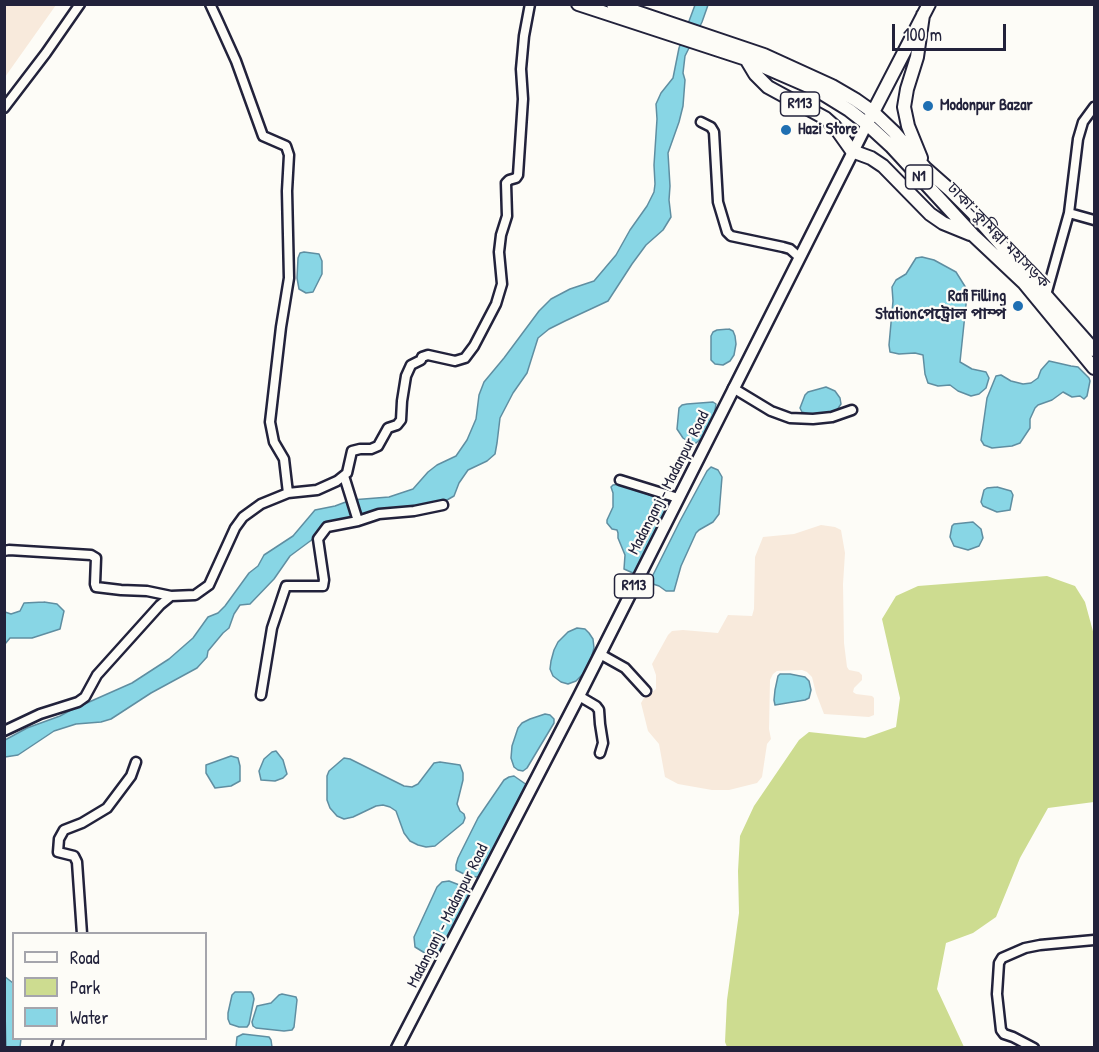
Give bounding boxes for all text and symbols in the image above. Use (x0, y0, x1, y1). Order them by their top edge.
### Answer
scale bar (895, 12, 1009, 50)
text: 100 m (903, 22, 942, 47)
road number: R113 (780, 92, 820, 116)
place label: Modonpur Bazar (940, 96, 1033, 116)
marker: Modonpur Bazar (921, 99, 935, 113)
place label: Hazi Store (798, 120, 858, 140)
marker: Hazi Store (779, 123, 793, 137)
road number: N1 (906, 165, 932, 189)
street label: ঢাকা–কুমিল্লা মহাসড়ক (943, 179, 1053, 293)
place label: Rafi Filling Stationপেট্রোল পাম্প (875, 287, 1006, 325)
marker: Rafi Filling Stationপেট্রোল পাম্প (1011, 299, 1025, 313)
street label: Madanganj - Madanpur Road (624, 408, 714, 558)
road number: R113 (614, 574, 654, 598)
street label: Madanganj - Madanpur Road (403, 841, 493, 991)
legend (12, 932, 207, 1040)
text: Road (70, 945, 100, 970)
text: Park (70, 975, 100, 1000)
text: Water (70, 1005, 108, 1030)

